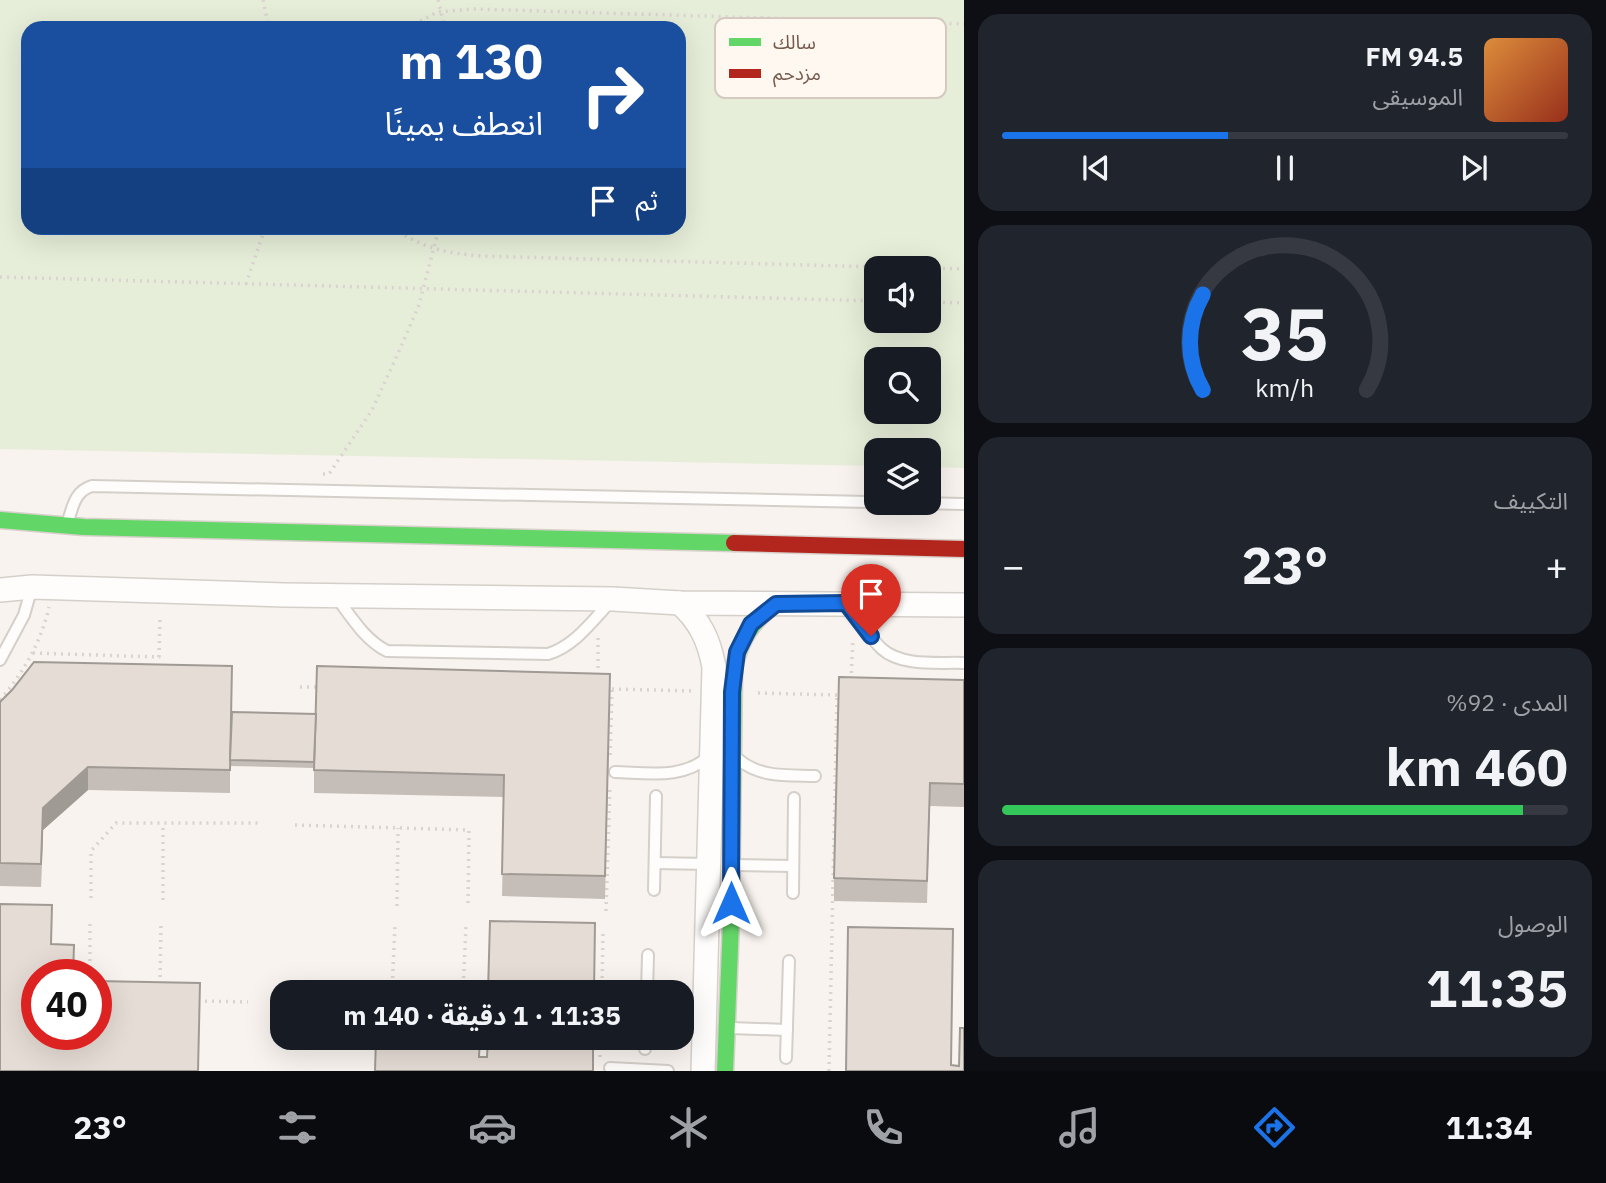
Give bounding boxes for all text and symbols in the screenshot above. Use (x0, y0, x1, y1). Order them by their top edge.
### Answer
legend (715, 18, 946, 98)
text: 130 m (399, 29, 543, 92)
text: سالك (773, 30, 816, 54)
text: 94.5 FM (1365, 39, 1463, 73)
icon: right (567, 49, 658, 140)
text: مزدحم (773, 61, 821, 88)
text: الموسيقى (1372, 81, 1463, 111)
text: انعطف يمينًا (384, 102, 543, 144)
icon: previous (1077, 149, 1115, 187)
icon: pause (1266, 149, 1304, 187)
icon: next (1455, 149, 1493, 187)
icon: arrive (584, 182, 622, 220)
text: ثم (636, 183, 658, 217)
map controls (864, 256, 941, 515)
button: sound (864, 256, 941, 333)
text: 35 (1241, 286, 1329, 381)
button: search (864, 347, 941, 424)
text: km/h (1256, 371, 1314, 404)
button: layers (864, 438, 941, 515)
text: التكييف (1494, 485, 1568, 515)
text: 23° (1242, 531, 1328, 598)
text: − (1002, 541, 1025, 590)
text: + (1545, 541, 1568, 590)
pin (841, 564, 901, 636)
icon: arrive (852, 575, 890, 613)
text: المدى · 92% (1446, 687, 1568, 717)
text: 460 km (1386, 733, 1568, 800)
position arrow (694, 866, 768, 940)
text: الوصول (1498, 908, 1568, 938)
text: 11:35 (1426, 954, 1568, 1021)
speed limit sign: 40 (21, 959, 112, 1050)
text: 11:35 · 1 دقيقة · 140 m (343, 998, 621, 1032)
icon: filters (273, 1103, 322, 1152)
icon: car (468, 1103, 517, 1152)
icon: climate (664, 1103, 713, 1152)
icon: phone (859, 1103, 908, 1152)
icon: music (1055, 1103, 1104, 1152)
icon: directions (1250, 1103, 1299, 1152)
text: 23° (73, 1106, 127, 1148)
text: 11:34 (1445, 1106, 1533, 1148)

